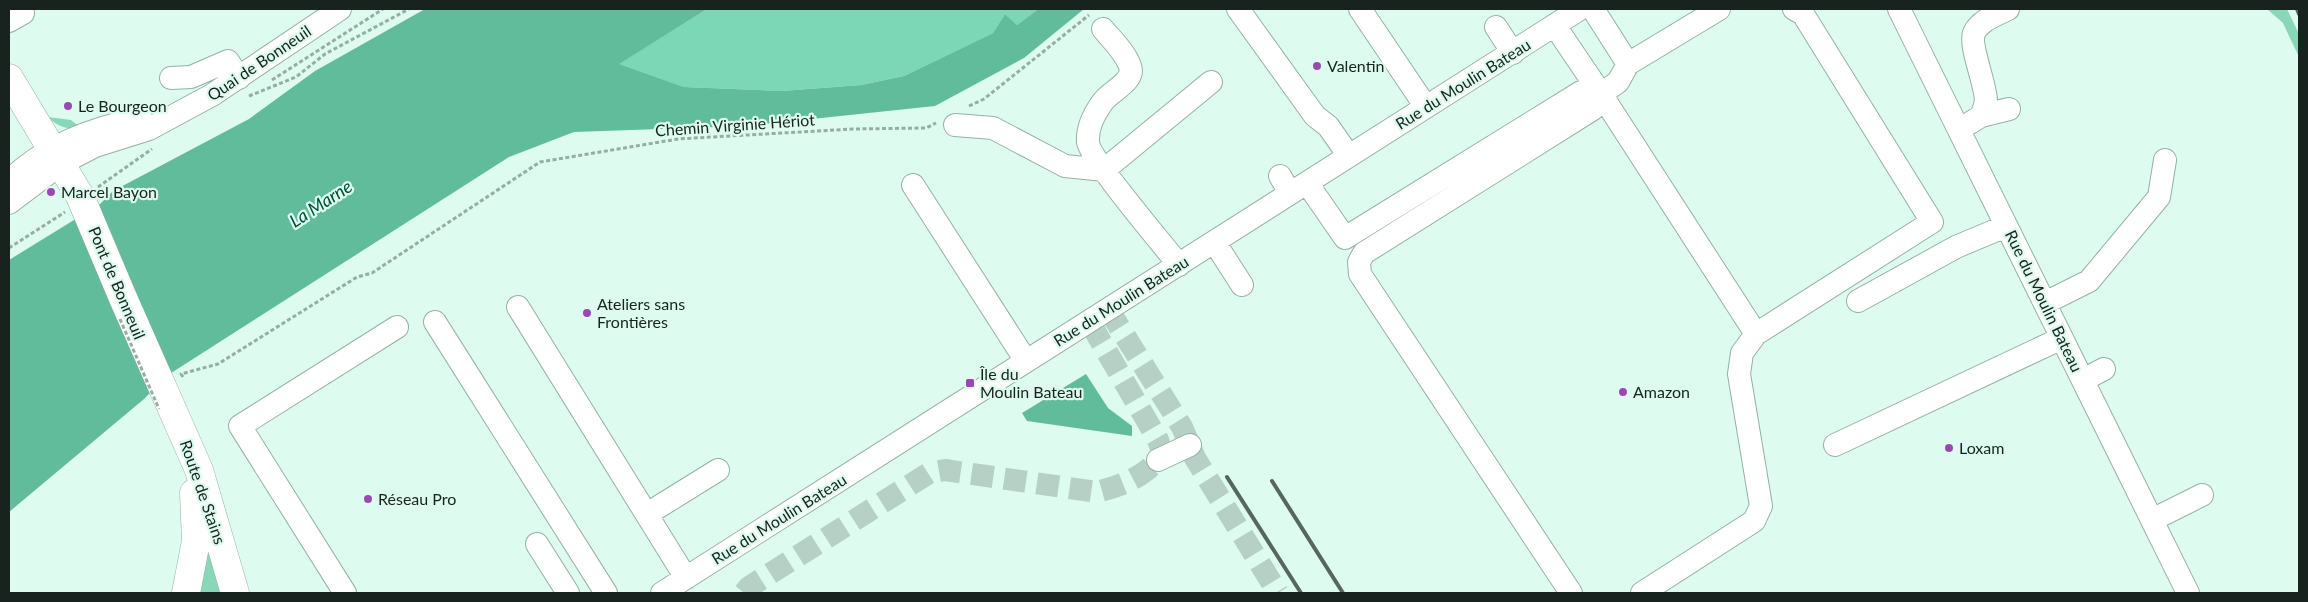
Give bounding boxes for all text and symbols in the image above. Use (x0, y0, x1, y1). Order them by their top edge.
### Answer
street label: Quai de Bonneuil (203, 21, 314, 104)
street label: Rue du Moulin Bateau (1392, 34, 1534, 133)
place label: Valentin (1327, 56, 1384, 75)
marker: Valentin (1311, 60, 1323, 72)
place label: Le Bourgeon (78, 96, 167, 115)
marker: Le Bourgeon (62, 100, 74, 112)
street label: Chemin Virginie Hériot (654, 109, 816, 140)
water label: La Marne (285, 175, 356, 232)
place label: Marcel Bayon (61, 182, 157, 201)
marker: Marcel Bayon (45, 186, 57, 198)
street label: Pont de Bonneuil (85, 224, 150, 342)
street label: Rue du Moulin Bateau (2002, 227, 2087, 375)
street label: Rue du Moulin Bateau (1050, 251, 1192, 350)
place label: Ateliers sans Frontières (597, 294, 685, 331)
marker: Ateliers sans Frontières (581, 307, 593, 319)
place label: Île du Moulin Bateau (979, 364, 1082, 401)
marker: Île du Moulin Bateau (964, 377, 976, 389)
place label: Amazon (1633, 382, 1690, 401)
marker: Amazon (1617, 386, 1629, 398)
street label: Route de Stains (177, 437, 230, 546)
place label: Loxam (1959, 438, 2004, 457)
marker: Loxam (1943, 442, 1955, 454)
street label: Rue du Moulin Bateau (708, 469, 850, 568)
place label: Réseau Pro (378, 489, 456, 508)
marker: Réseau Pro (362, 493, 374, 505)

